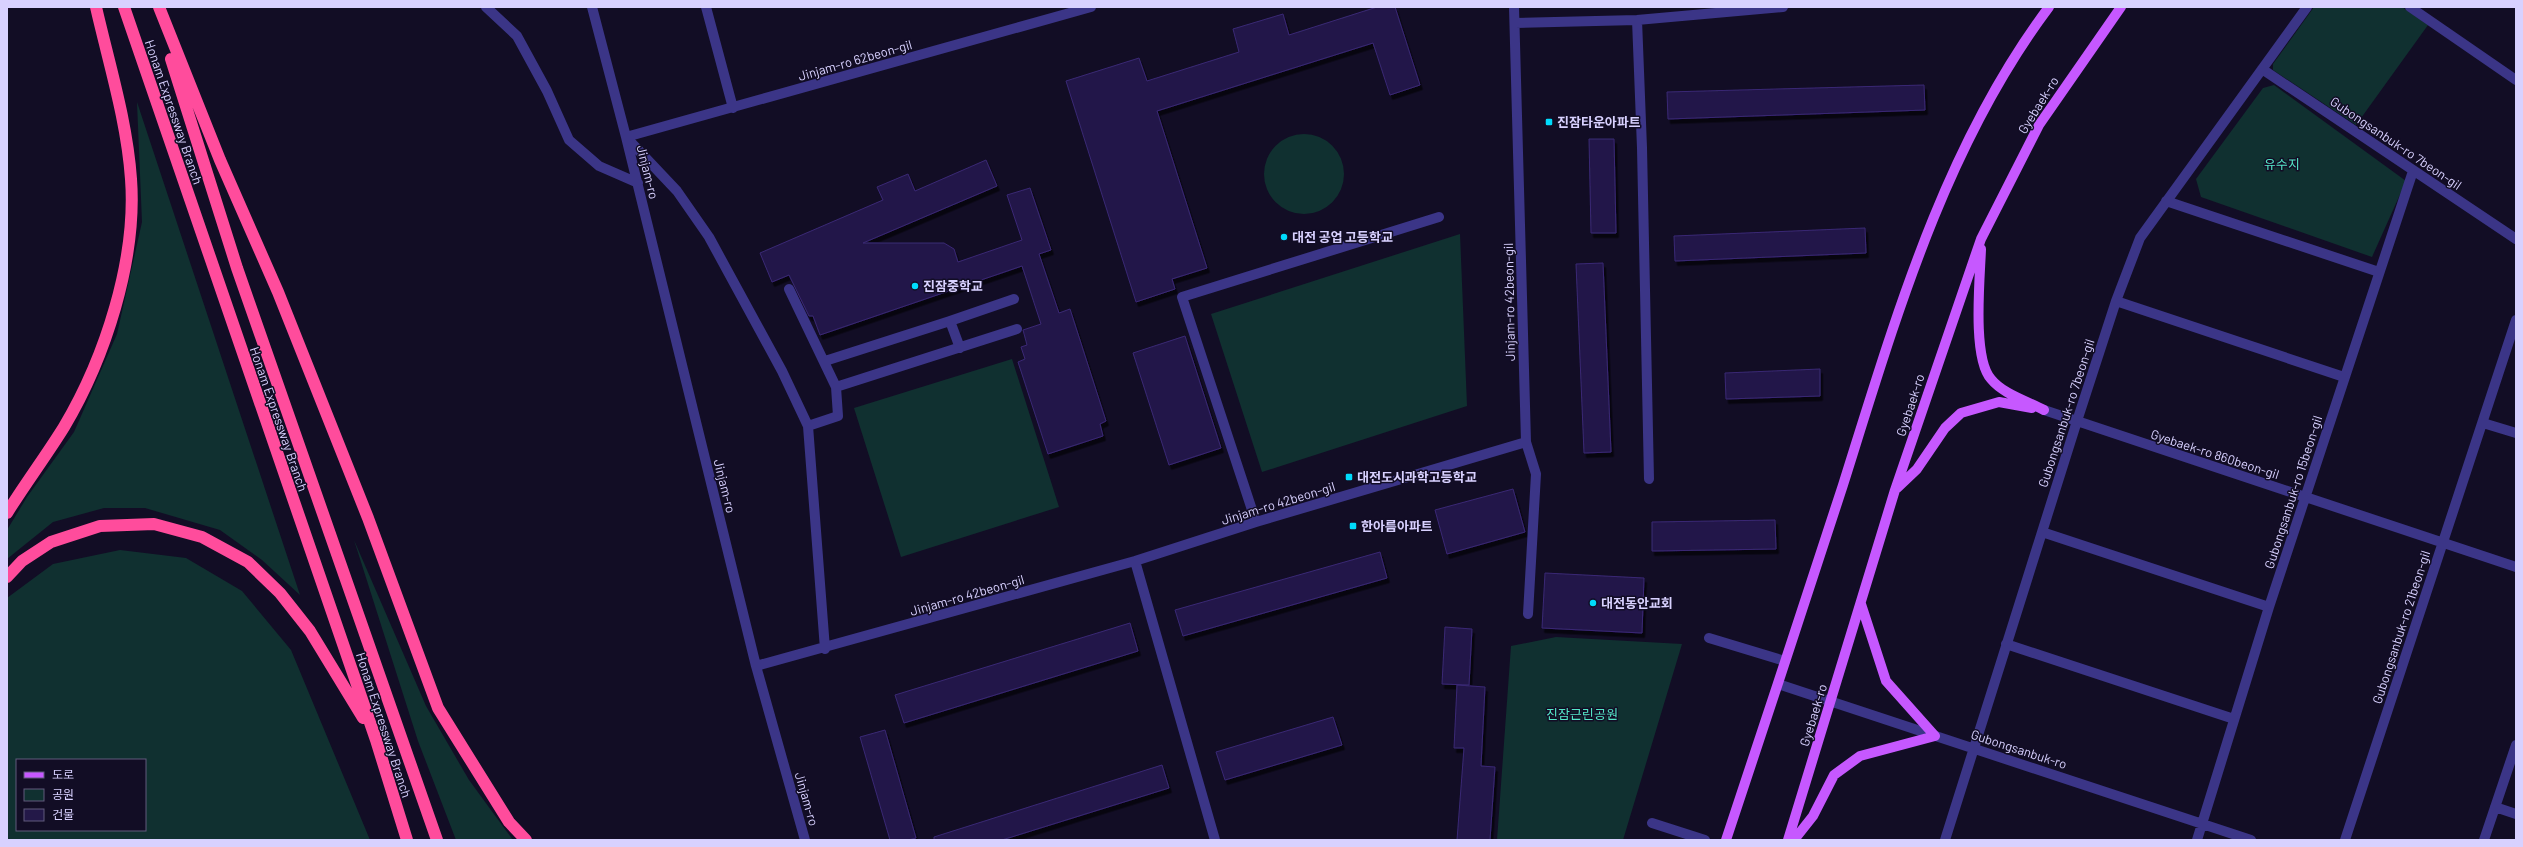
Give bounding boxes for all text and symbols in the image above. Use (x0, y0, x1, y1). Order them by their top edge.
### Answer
street label: Jinjam-ro 62beon-gil (796, 36, 914, 84)
street label: Honam Expressway Branch (142, 38, 206, 186)
street label: Gyebaek-ro (2014, 73, 2062, 137)
street label: Gubongsanbuk-ro 7beon-gil (2327, 93, 2465, 193)
place label: 진잠타운아파트 (1557, 114, 1641, 130)
marker: 진잠타운아파트 (1544, 117, 1554, 127)
street label: Jinjam-ro (634, 143, 662, 201)
park label: 유수지 (2264, 156, 2300, 172)
place label: 대전 공업 고등학교 (1292, 229, 1393, 245)
marker: 대전 공업 고등학교 (1279, 232, 1289, 242)
street label: Jinjam-ro 42beon-gil (1500, 243, 1518, 361)
place label: 진잠중학교 (923, 278, 983, 294)
marker: 진잠중학교 (910, 281, 920, 291)
street label: Gubongsanbuk-ro 7beon-gil (2034, 337, 2098, 489)
street label: Honam Expressway Branch (247, 345, 311, 493)
street label: Gyebaek-ro (1892, 372, 1928, 438)
street label: Gubongsanbuk-ro 15beon-gil (2261, 413, 2325, 571)
street label: Gyebaek-ro 860beon-gil (2149, 426, 2281, 482)
street label: Jinjam-ro (711, 457, 739, 515)
place label: 대전도시과학고등학교 (1357, 469, 1477, 485)
marker: 대전도시과학고등학교 (1344, 472, 1354, 482)
street label: Jinjam-ro 42beon-gil (1219, 478, 1337, 528)
place label: 한아름아파트 (1361, 518, 1433, 534)
marker: 한아름아파트 (1348, 521, 1358, 531)
street label: Gubongsanbuk-ro 21beon-gil (2369, 548, 2433, 706)
street label: Jinjam-ro 42beon-gil (908, 571, 1026, 619)
place label: 대전동안교회 (1601, 595, 1673, 611)
marker: 대전동안교회 (1588, 598, 1598, 608)
street label: Honam Expressway Branch (353, 650, 415, 800)
street label: Gyebaek-ro (1796, 682, 1830, 748)
park label: 진잠근린공원 (1546, 706, 1618, 722)
street label: Gubongsanbuk-ro (1969, 726, 2069, 772)
legend (16, 759, 146, 831)
text: 도로 (52, 767, 74, 781)
street label: Jinjam-ro (792, 770, 822, 828)
text: 공원 (52, 787, 74, 801)
text: 건물 (52, 807, 74, 821)

